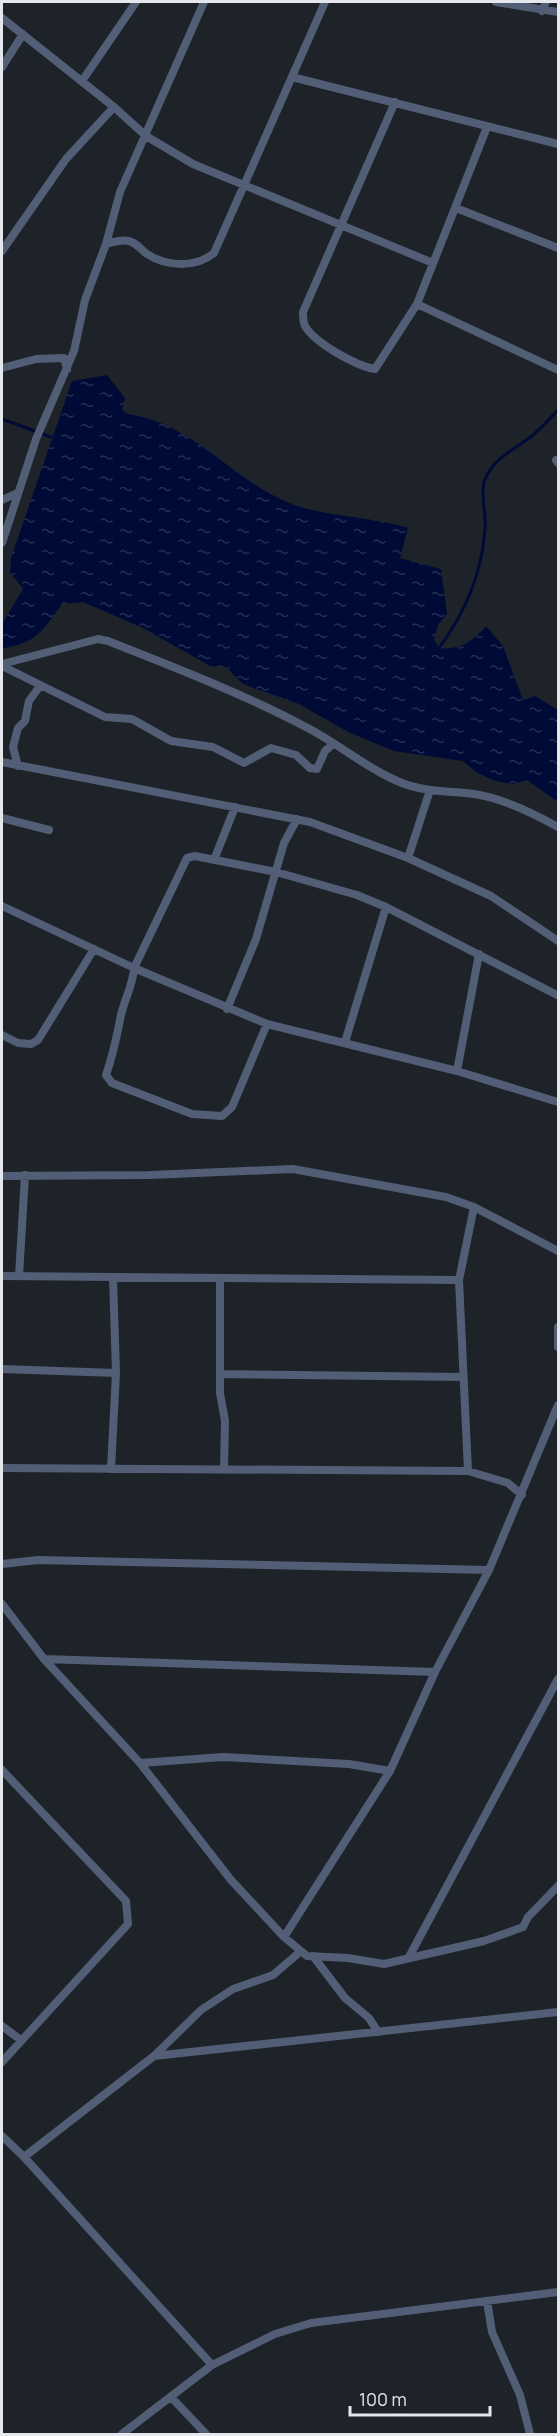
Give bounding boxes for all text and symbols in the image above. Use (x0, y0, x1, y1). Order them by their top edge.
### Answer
scale bar (350, 2379, 490, 2417)
text: 100 m (359, 2387, 407, 2411)

